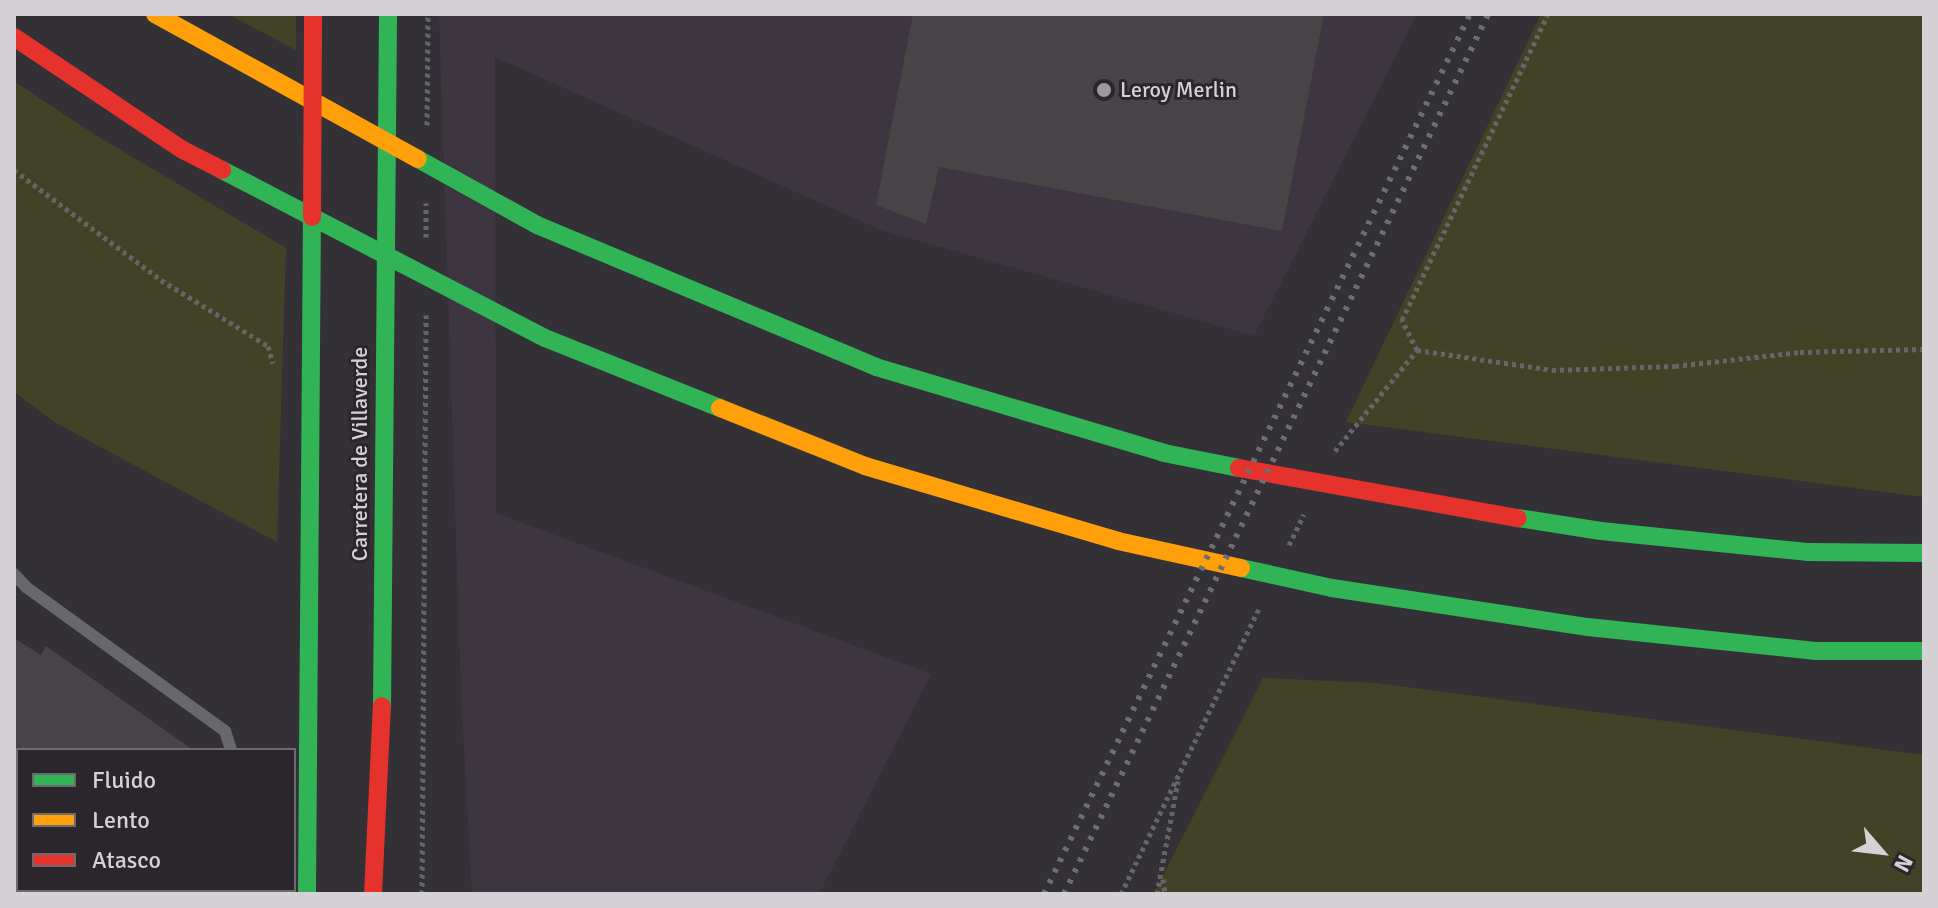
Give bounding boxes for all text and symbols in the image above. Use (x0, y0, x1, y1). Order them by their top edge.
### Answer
place label: Leroy Merlin (1120, 77, 1237, 103)
marker: Leroy Merlin (1095, 81, 1113, 99)
street label: Carretera de Villaverde (347, 347, 373, 561)
legend (16, 748, 296, 892)
text: Fluido (92, 765, 156, 795)
text: Lento (92, 805, 150, 835)
north arrow (1842, 812, 1922, 892)
text: Atasco (92, 845, 161, 875)
text: N (1888, 850, 1919, 877)

